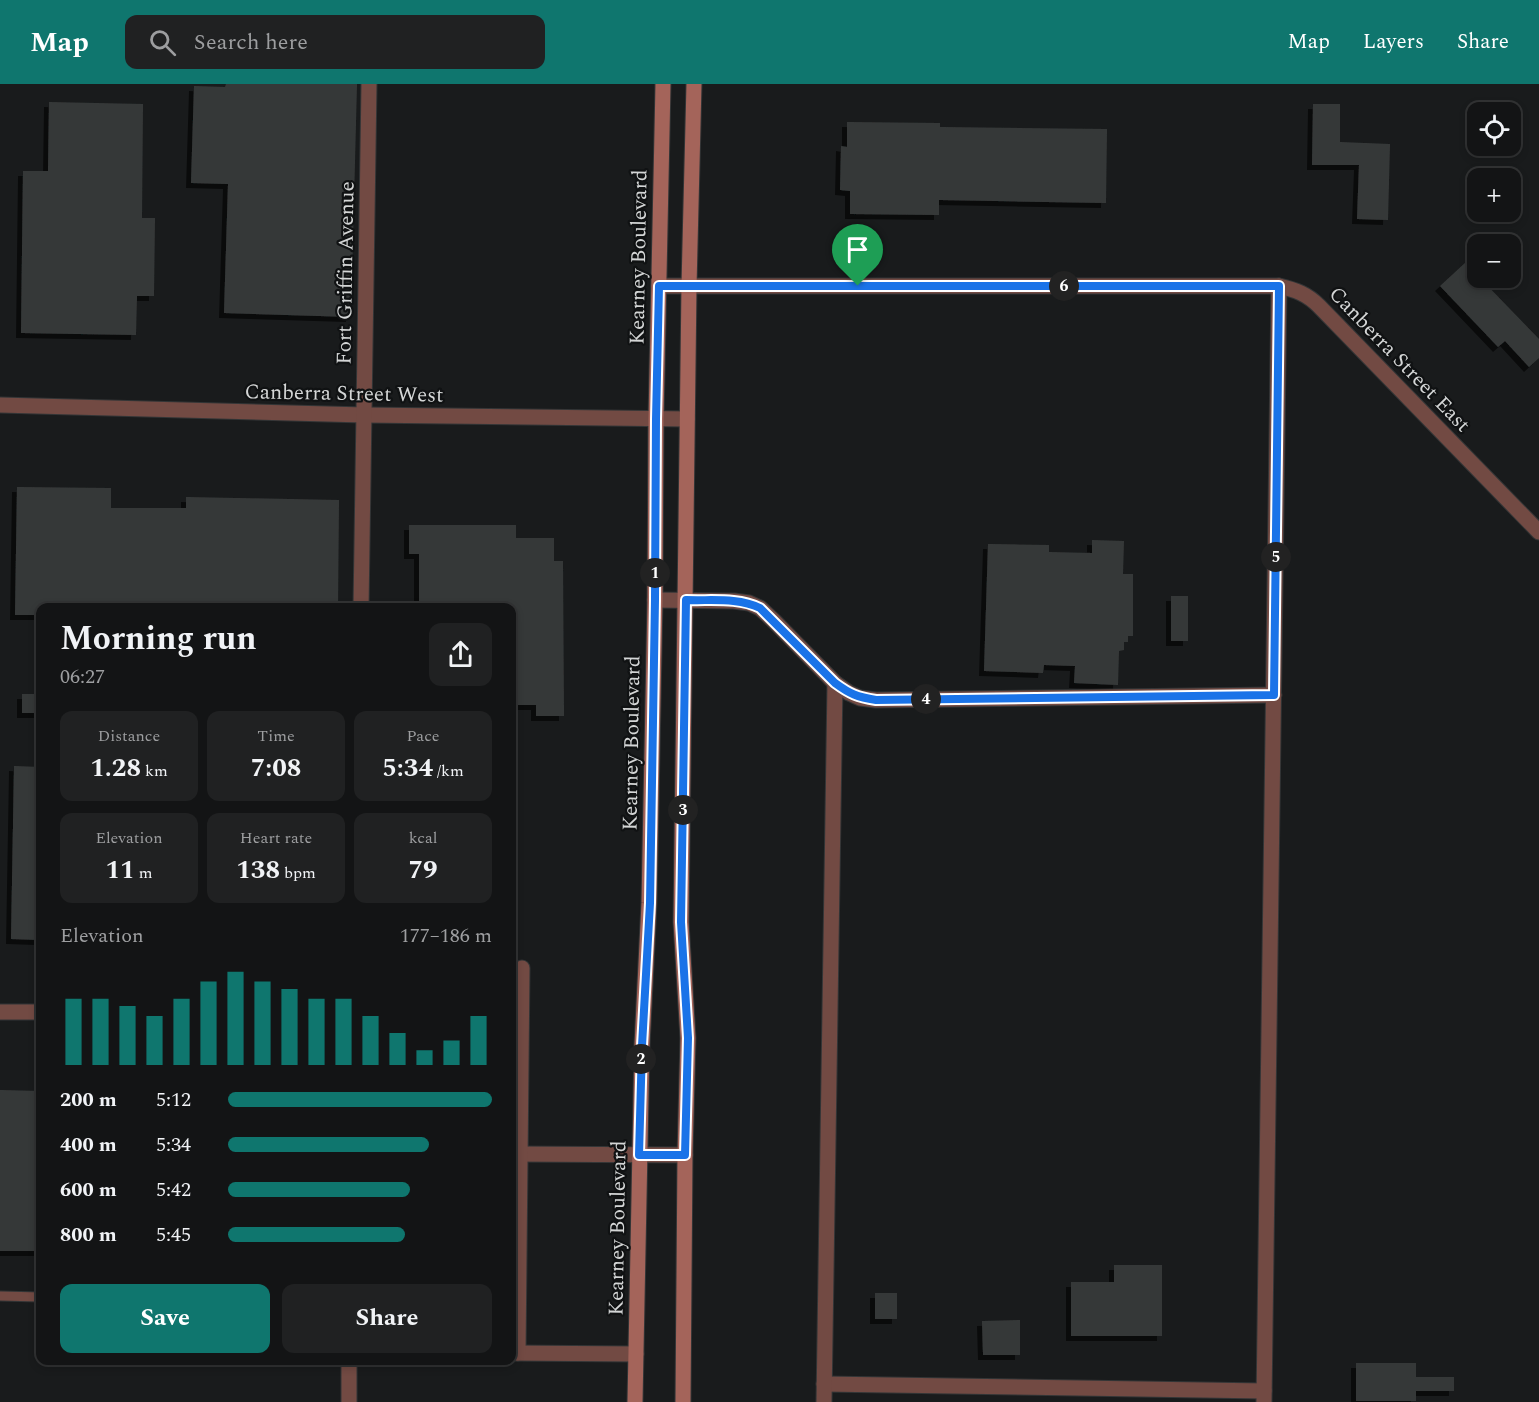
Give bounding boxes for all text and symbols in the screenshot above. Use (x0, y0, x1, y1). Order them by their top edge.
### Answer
search box (125, 15, 545, 69)
text: Map (30, 21, 89, 64)
icon: search (146, 26, 179, 59)
text: Search here (194, 26, 308, 59)
text: Map (1288, 26, 1330, 58)
text: Layers (1363, 26, 1424, 58)
text: Share (1457, 26, 1509, 58)
map controls (1467, 102, 1521, 288)
button: locate (1467, 102, 1521, 156)
button: + (1467, 168, 1521, 222)
street label: Kearney Boulevard (621, 169, 657, 345)
street label: Fort Griffin Avenue (328, 181, 364, 365)
pin (832, 224, 883, 286)
icon: arrive (841, 233, 874, 266)
button: − (1467, 234, 1521, 288)
pin: 6 (1049, 271, 1079, 301)
text: 6 (1060, 274, 1068, 298)
street label: Canberra Street East (1321, 279, 1478, 440)
street label: Canberra Street West (244, 376, 444, 412)
pin: 5 (1261, 542, 1291, 572)
text: 5 (1272, 545, 1280, 569)
pin: 1 (640, 558, 670, 588)
text: 1 (651, 561, 659, 585)
text: Morning run (60, 614, 257, 664)
button: share (429, 623, 492, 686)
street label: Kearney Boulevard (614, 655, 650, 831)
text: 06:27 (60, 662, 105, 692)
pin: 4 (911, 684, 941, 714)
text: 4 (922, 687, 930, 711)
text: Distance (98, 724, 160, 748)
text: Time (257, 724, 295, 748)
text: Pace (406, 724, 440, 748)
text: 1.28 (90, 748, 141, 788)
text: 7:08 (251, 748, 301, 788)
text: 5:34 (382, 748, 433, 788)
text: km (141, 759, 168, 783)
text: /km (433, 759, 464, 783)
pin: 3 (668, 795, 698, 825)
text: 3 (679, 798, 687, 822)
text: Elevation (95, 826, 163, 850)
text: Heart rate (240, 826, 312, 850)
text: kcal (409, 826, 437, 850)
text: 11 (106, 850, 135, 890)
text: 138 (236, 850, 280, 890)
text: 79 (408, 850, 438, 890)
text: m (135, 861, 152, 885)
text: bpm (280, 861, 316, 885)
text: Elevation (60, 921, 144, 951)
text: 177–186 m (400, 921, 492, 951)
pin: 2 (626, 1044, 656, 1074)
text: 2 (637, 1047, 645, 1071)
text: 200 m (60, 1085, 117, 1115)
text: 5:12 (156, 1085, 191, 1115)
text: 400 m (60, 1130, 117, 1160)
text: 5:34 (156, 1130, 191, 1160)
street label: Kearney Boulevard (600, 1140, 636, 1316)
text: 600 m (60, 1175, 117, 1205)
text: 5:42 (156, 1175, 191, 1205)
text: 800 m (60, 1220, 117, 1250)
text: 5:45 (156, 1220, 191, 1250)
button: Save (60, 1284, 270, 1353)
button: Share (282, 1284, 492, 1353)

